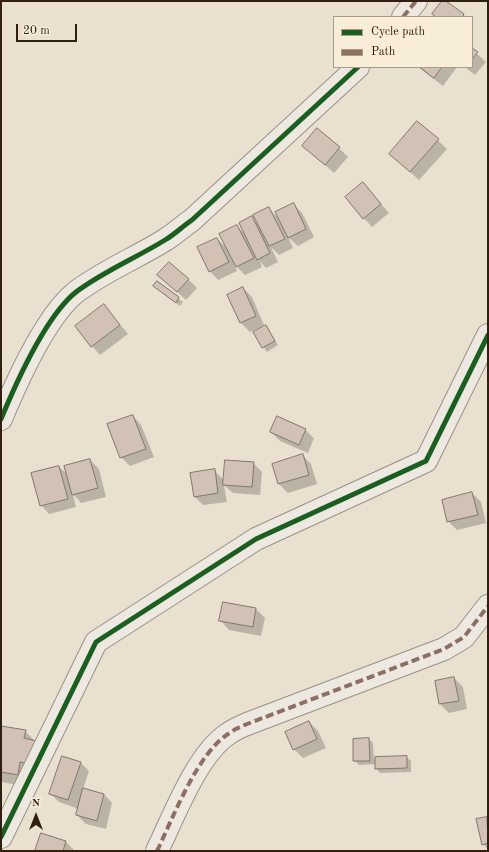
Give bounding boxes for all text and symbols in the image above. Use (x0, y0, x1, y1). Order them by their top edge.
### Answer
scale bar (18, 16, 79, 42)
legend (333, 16, 473, 68)
text: 20 m (23, 25, 50, 37)
text: Cycle path (371, 26, 425, 38)
text: Path (371, 46, 395, 58)
north arrow (16, 796, 56, 836)
text: N (32, 798, 40, 809)

